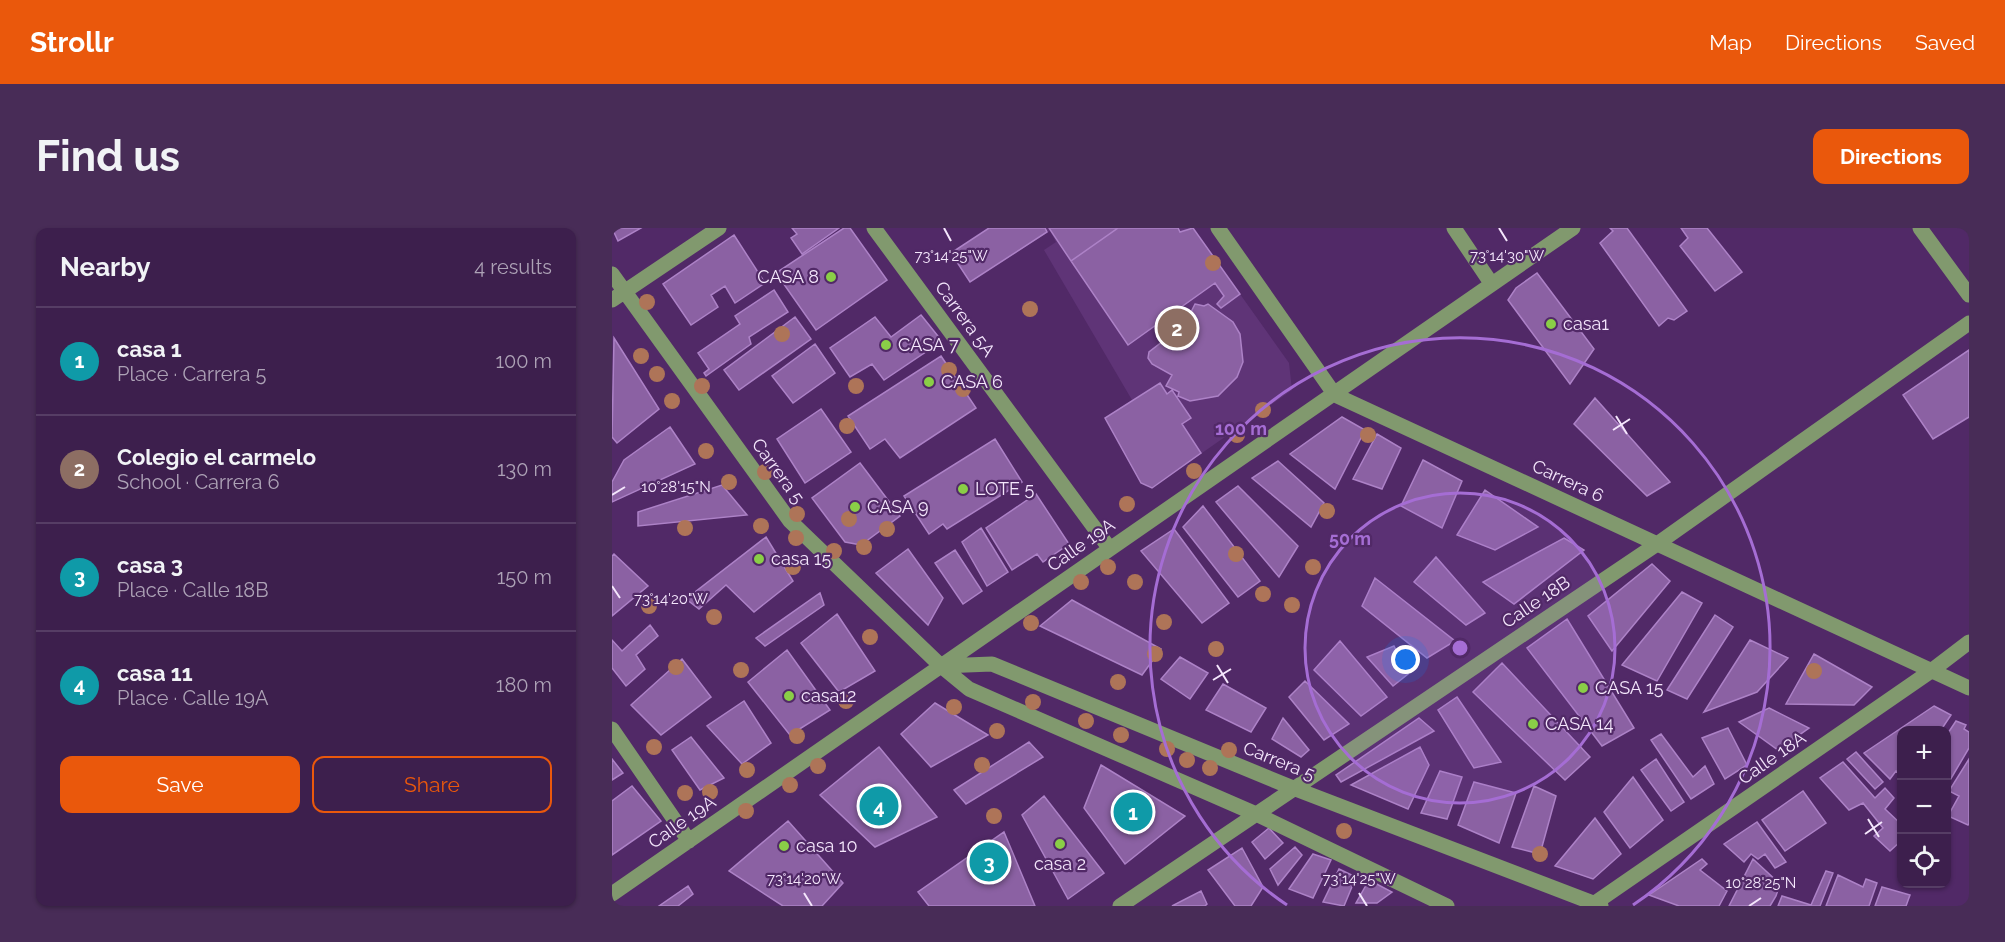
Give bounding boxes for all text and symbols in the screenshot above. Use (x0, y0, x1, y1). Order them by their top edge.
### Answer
text: Strollr (30, 26, 114, 59)
text: Map (1709, 30, 1752, 55)
text: Directions (1785, 30, 1882, 55)
text: Saved (1915, 30, 1975, 55)
button: Directions (1813, 129, 1969, 184)
text: Find us (36, 132, 180, 181)
text: 73°14'25"W (914, 247, 988, 265)
text: 73°14'30"W (1470, 247, 1544, 265)
text: Nearby (60, 252, 150, 282)
text: 4 results (474, 255, 552, 279)
place label: CASA 8 (757, 266, 819, 287)
marker: CASA 8 (824, 270, 838, 284)
street label: Carrera 5A (931, 277, 1000, 360)
pin: 2 (1158, 306, 1196, 350)
place label: casa1 (1563, 313, 1609, 334)
marker: casa1 (1544, 317, 1558, 331)
place label: CASA 7 (898, 334, 959, 355)
text: casa 1 (117, 336, 182, 362)
marker: CASA 7 (879, 338, 893, 352)
text: 1 (75, 349, 84, 373)
text: 100 m (495, 349, 552, 373)
text: Place · Carrera 5 (117, 362, 266, 386)
place label: CASA 6 (941, 371, 1003, 392)
marker: CASA 6 (922, 375, 936, 389)
text: 100 m (1215, 418, 1267, 439)
street label: Carrera 5 (748, 434, 809, 508)
text: Colegio el carmelo (117, 444, 316, 470)
street label: Carrera 6 (1529, 455, 1607, 506)
text: 2 (74, 457, 85, 481)
text: 130 m (497, 457, 552, 481)
text: School · Carrera 6 (117, 470, 280, 494)
text: 10°28'15"N (641, 478, 711, 496)
place label: LOTE 5 (975, 478, 1035, 499)
marker: LOTE 5 (956, 482, 970, 496)
place label: CASA 9 (867, 496, 929, 517)
marker: CASA 9 (848, 500, 862, 514)
street label: Calle 19A (1043, 514, 1118, 575)
text: 50 m (1329, 528, 1371, 549)
place label: casa 15 (771, 548, 831, 569)
text: casa 3 (117, 552, 183, 578)
marker: casa 15 (752, 552, 766, 566)
text: 3 (74, 565, 85, 589)
text: 150 m (497, 565, 552, 589)
street label: Calle 18B (1498, 571, 1574, 632)
text: Place · Calle 18B (117, 578, 268, 602)
text: 73°14'20"W (634, 590, 708, 608)
centre of rings (1450, 638, 1470, 658)
your location (1391, 645, 1420, 674)
text: casa 11 (117, 660, 193, 686)
text: 4 (74, 673, 85, 697)
text: 180 m (496, 673, 552, 697)
place label: CASA 15 (1595, 677, 1664, 698)
marker: CASA 15 (1576, 681, 1590, 695)
place label: casa12 (801, 685, 856, 706)
text: Place · Calle 19A (117, 686, 269, 710)
marker: casa12 (782, 689, 796, 703)
place label: CASA 14 (1545, 713, 1614, 734)
marker: CASA 14 (1526, 717, 1540, 731)
map controls (1897, 726, 1951, 888)
button: + (1897, 726, 1951, 780)
street label: Calle 18A (1734, 727, 1809, 788)
street label: Carrera 5 (1240, 737, 1318, 784)
button: Save (60, 756, 300, 813)
button: Share (312, 756, 552, 813)
button: − (1897, 780, 1951, 834)
pin: 4 (860, 784, 898, 828)
pin: 1 (1114, 790, 1152, 834)
street label: Calle 19A (644, 791, 719, 852)
button: locate (1897, 834, 1951, 888)
place label: casa 10 (796, 835, 858, 856)
marker: casa 2 (1053, 837, 1067, 851)
marker: casa 10 (777, 839, 791, 853)
pin: 3 (970, 840, 1009, 884)
place label: casa 2 (1034, 853, 1086, 874)
text: 73°14'20"W (767, 870, 841, 888)
text: 73°14'25"W (1322, 870, 1396, 888)
text: 10°28'25"N (1726, 874, 1796, 892)

